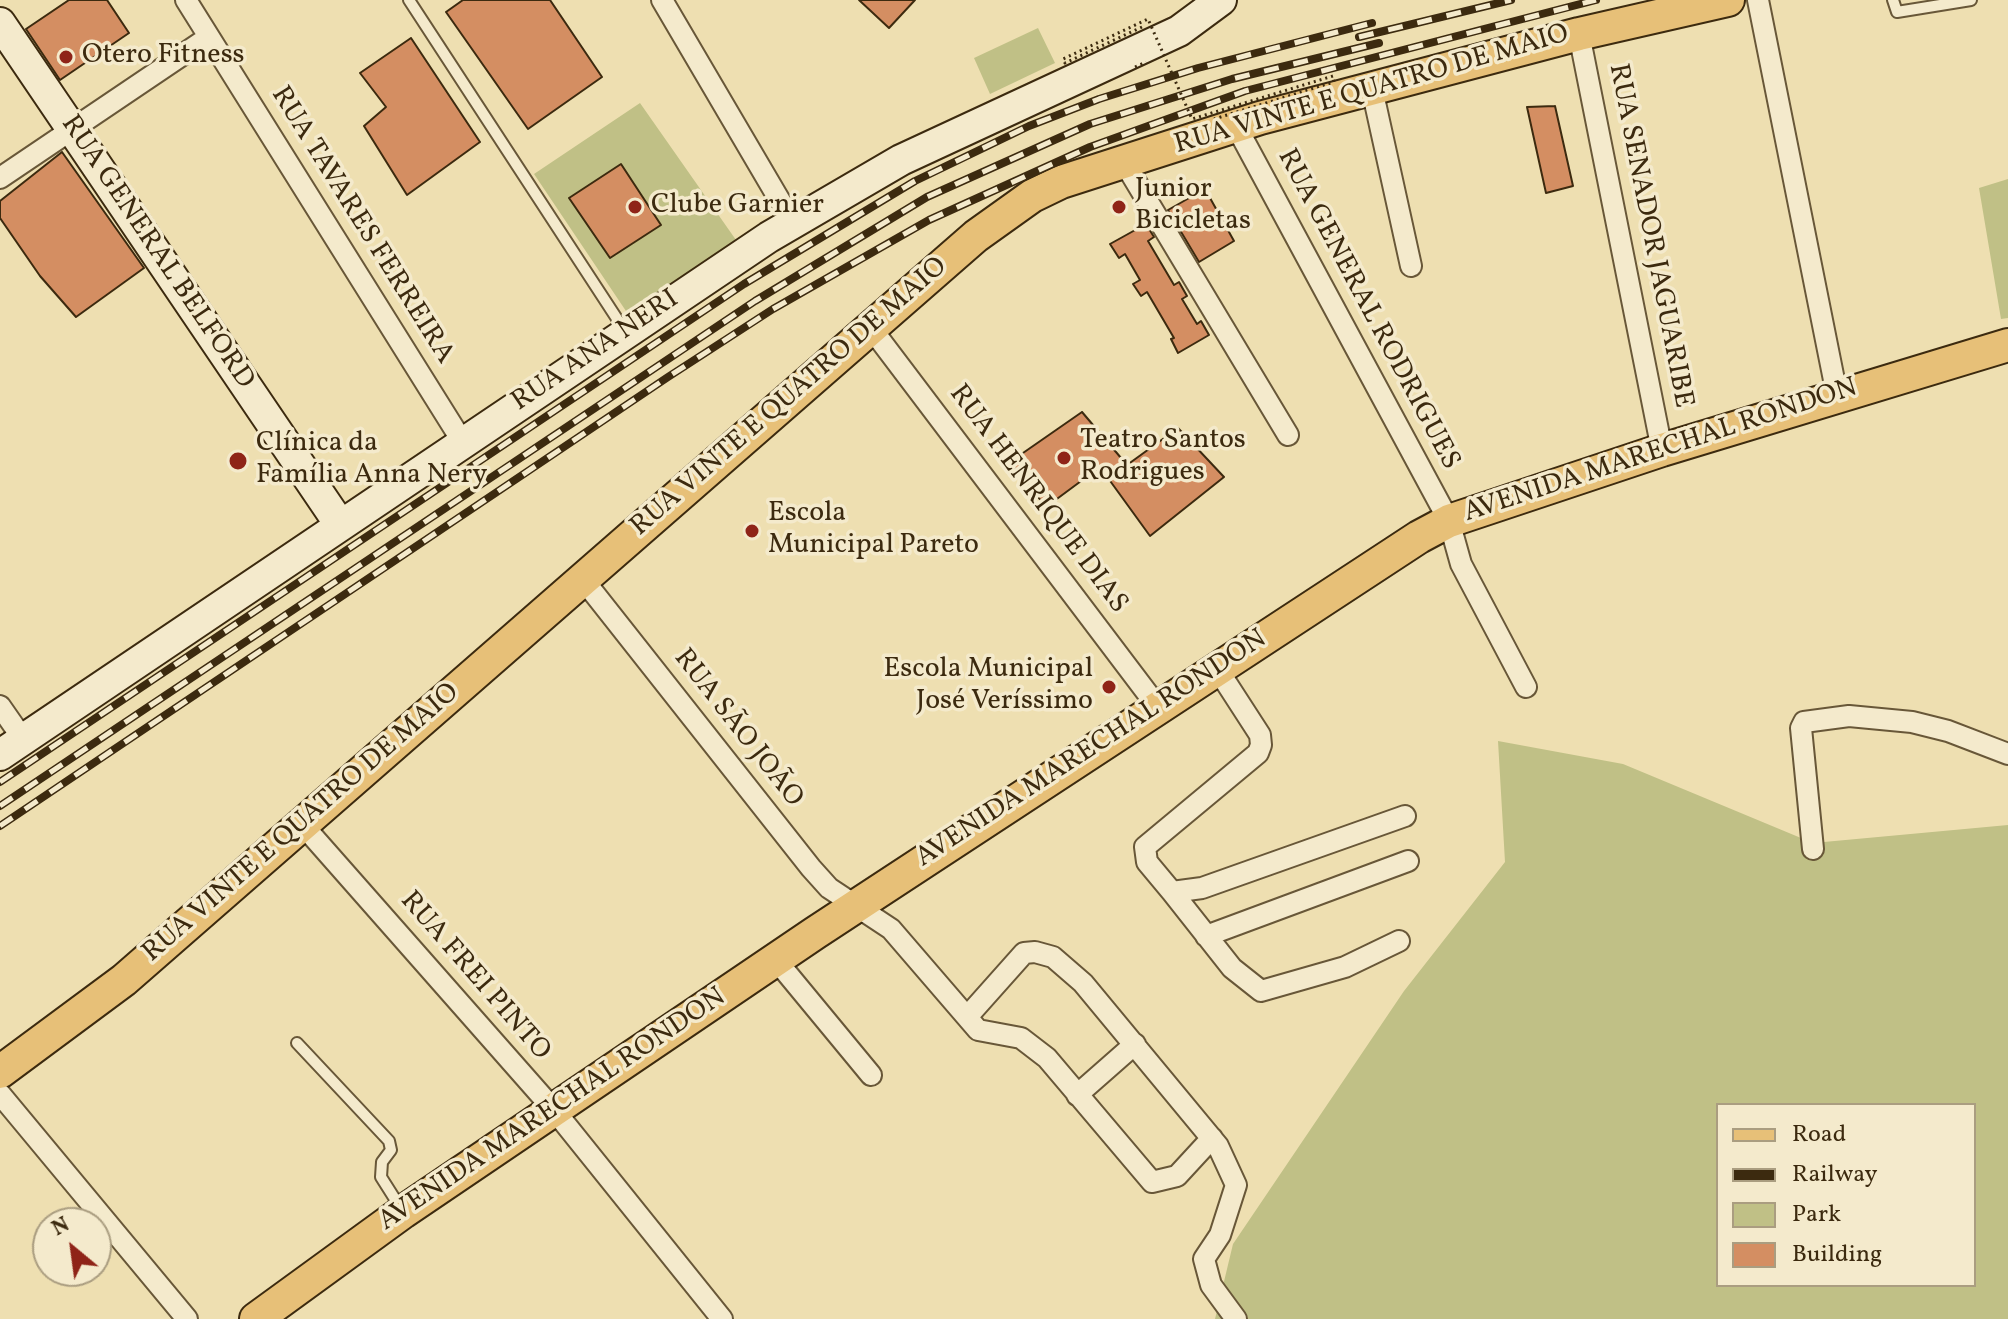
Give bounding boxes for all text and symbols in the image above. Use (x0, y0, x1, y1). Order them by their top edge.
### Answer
street label: RUA VINTE E QUATRO DE MAIO (1171, 19, 1573, 163)
place label: Otero Fitness (82, 40, 245, 74)
marker: Otero Fitness (57, 48, 75, 66)
street label: RUA SENADOR JAGUARIBE (1599, 61, 1699, 411)
street label: RUA TAVARES FERREIRA (262, 81, 460, 371)
street label: RUA GENERAL BELFORD (52, 110, 260, 396)
street label: RUA GENERAL RODRIGUES (1268, 144, 1466, 476)
place label: Junior Bicicletas (1135, 174, 1251, 240)
place label: Clube Garnier (651, 190, 824, 224)
marker: Clube Garnier (626, 198, 644, 216)
marker: Junior Bicicletas (1110, 198, 1128, 216)
street label: RUA VINTE E QUATRO DE MAIO (625, 251, 955, 545)
street label: RUA ANA NERI (506, 284, 686, 420)
street label: AVENIDA MARECHAL RONDON (1460, 372, 1862, 532)
street label: RUA HENRIQUE DIAS (940, 379, 1134, 621)
place label: Teatro Santos Rodrigues (1080, 425, 1246, 491)
place label: Clínica da Família Anna Nery (256, 428, 487, 494)
marker: Teatro Santos Rodrigues (1055, 449, 1073, 467)
marker: Clínica da Família Anna Nery (227, 450, 249, 472)
place label: Escola Municipal Pareto (768, 498, 979, 564)
marker: Escola Municipal Pareto (743, 522, 761, 540)
street label: AVENIDA MARECHAL RONDON (910, 624, 1274, 876)
street label: RUA SÃO JOÃO (665, 643, 809, 815)
place label: Escola Municipal José Veríssimo (883, 654, 1093, 720)
street label: RUA VINTE E QUATRO DE MAIO (137, 677, 467, 971)
marker: Escola Municipal José Veríssimo (1100, 678, 1118, 696)
street label: RUA FREI PINTO (391, 886, 557, 1068)
street label: AVENIDA MARECHAL RONDON (373, 982, 733, 1240)
legend (1716, 1103, 1976, 1287)
text: Road (1792, 1118, 1846, 1152)
text: Railway (1792, 1158, 1878, 1192)
text: Park (1792, 1198, 1841, 1232)
north arrow (32, 1207, 112, 1287)
text: N (47, 1210, 76, 1245)
text: Building (1792, 1238, 1882, 1272)

